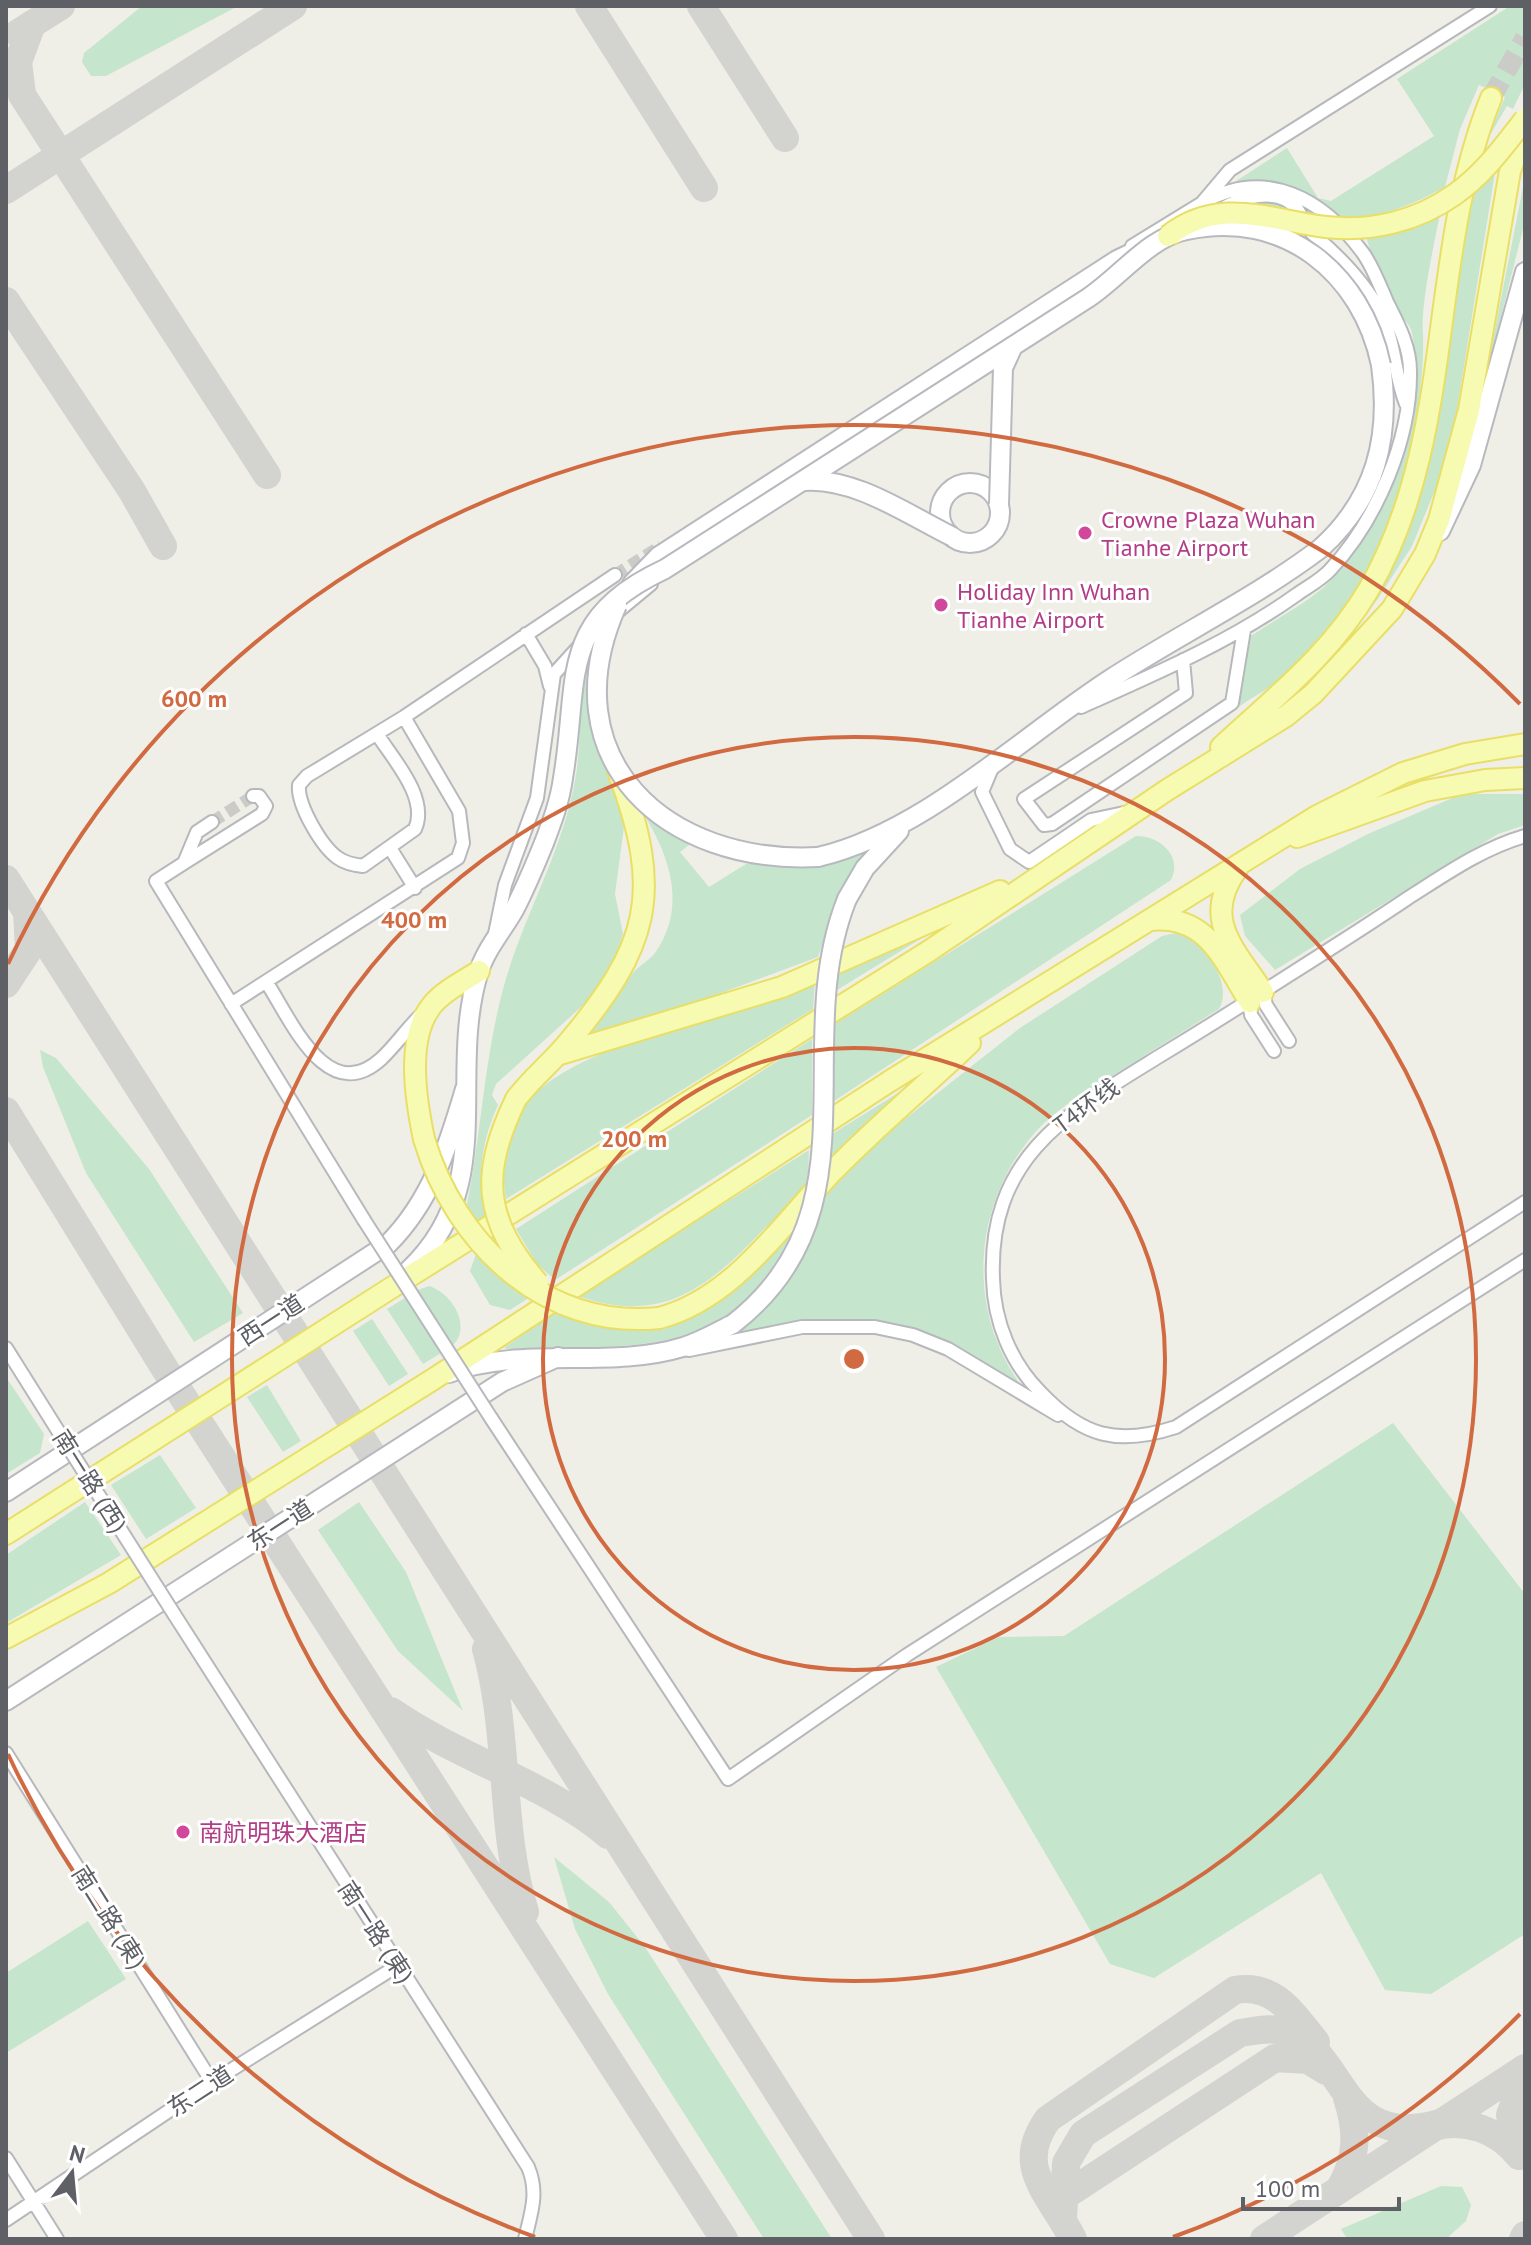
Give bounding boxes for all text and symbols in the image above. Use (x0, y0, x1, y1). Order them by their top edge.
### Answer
place label: Crowne Plaza Wuhan Tianhe Airport (1101, 504, 1315, 563)
marker: Crowne Plaza Wuhan Tianhe Airport (1076, 524, 1094, 542)
place label: Holiday Inn Wuhan Tianhe Airport (957, 576, 1150, 635)
marker: Holiday Inn Wuhan Tianhe Airport (932, 596, 950, 614)
text: 600 m (161, 683, 227, 714)
text: 400 m (381, 904, 447, 935)
street label: T4环线 (1047, 1072, 1125, 1140)
text: 200 m (601, 1123, 667, 1154)
street label: 西一道 (232, 1287, 310, 1353)
centre of rings (840, 1345, 868, 1373)
street label: 南一路 (西) (46, 1424, 134, 1538)
street label: 东一道 (241, 1492, 319, 1558)
place label: 南航明珠大酒店 (199, 1817, 367, 1848)
marker: 南航明珠大酒店 (174, 1823, 192, 1841)
street label: 南二路 (東) (65, 1860, 153, 1974)
street label: 南一路 (東) (331, 1875, 421, 1989)
street label: 东二道 (161, 2058, 239, 2124)
north arrow (32, 2133, 112, 2213)
text: N (67, 2138, 88, 2169)
scale bar (1243, 2161, 1399, 2211)
text: 100 m (1255, 2173, 1320, 2204)

